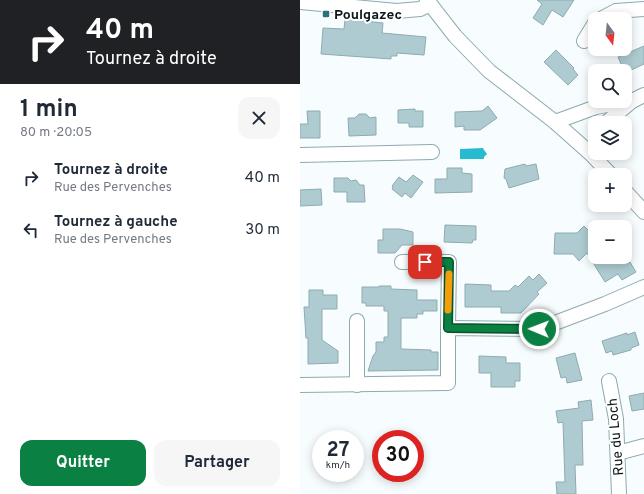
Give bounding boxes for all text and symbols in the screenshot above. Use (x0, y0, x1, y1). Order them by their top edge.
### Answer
place label: Poulgazec (334, 7, 402, 24)
marker: Poulgazec (321, 9, 331, 19)
north arrow (588, 12, 632, 56)
map controls (588, 12, 632, 264)
text: 40 m (86, 13, 154, 49)
icon: right (20, 16, 72, 68)
text: Tournez à droite (86, 48, 217, 71)
button: search (588, 64, 632, 108)
text: 1 min (20, 95, 78, 125)
button: close (238, 97, 280, 139)
button: layers (588, 116, 632, 160)
text: 80 m · 20:05 (20, 125, 92, 141)
text: Tournez à droite (54, 161, 168, 180)
icon: right (20, 167, 42, 189)
button: + (588, 168, 632, 212)
text: 40 m (245, 169, 280, 188)
text: Rue des Pervenches (54, 180, 172, 196)
text: Tournez à gauche (54, 213, 178, 232)
icon: left (20, 219, 42, 241)
button: − (588, 220, 632, 264)
text: 30 m (245, 221, 280, 240)
text: Rue des Pervenches (54, 232, 172, 248)
pin (408, 245, 442, 279)
icon: arrive (414, 251, 436, 273)
position arrow (518, 308, 560, 350)
street label: Rue du Loch (605, 398, 628, 476)
speed limit sign: 30 (372, 430, 424, 482)
text: 27 (327, 438, 349, 464)
button: Quitter (20, 440, 146, 486)
button: Partager (154, 440, 280, 486)
text: km/h (326, 459, 350, 472)

